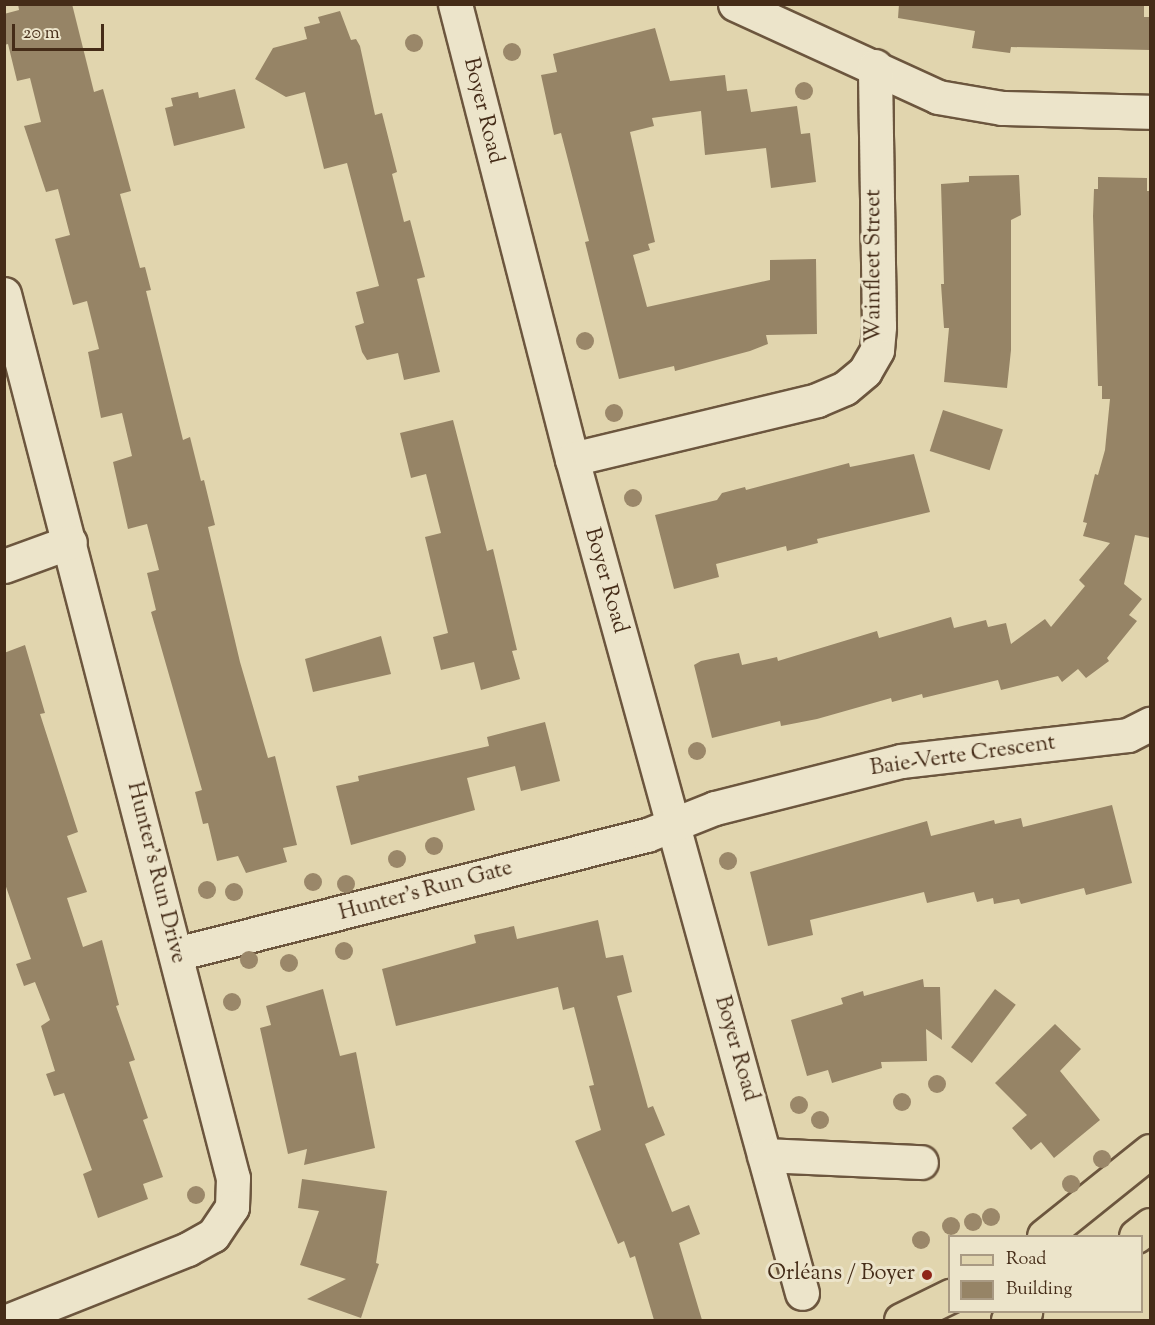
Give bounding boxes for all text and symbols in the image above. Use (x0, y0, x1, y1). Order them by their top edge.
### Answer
scale bar (15, 12, 106, 50)
text: 20 m (23, 21, 60, 47)
street label: Boyer Road (456, 55, 508, 167)
street label: Wainfleet Street (862, 189, 888, 343)
street label: Boyer Road (577, 525, 633, 637)
street label: Baie-Verte Crescent (869, 731, 1057, 783)
street label: Hunter's Run Drive (120, 780, 190, 966)
street label: Hunter's Run Gate (336, 856, 516, 928)
street label: Boyer Road (707, 993, 763, 1105)
legend (948, 1235, 1143, 1313)
text: Road (1006, 1247, 1046, 1273)
place label: Orléans / Boyer (767, 1262, 915, 1288)
marker: Orléans / Boyer (920, 1268, 934, 1282)
text: Building (1006, 1277, 1072, 1303)

